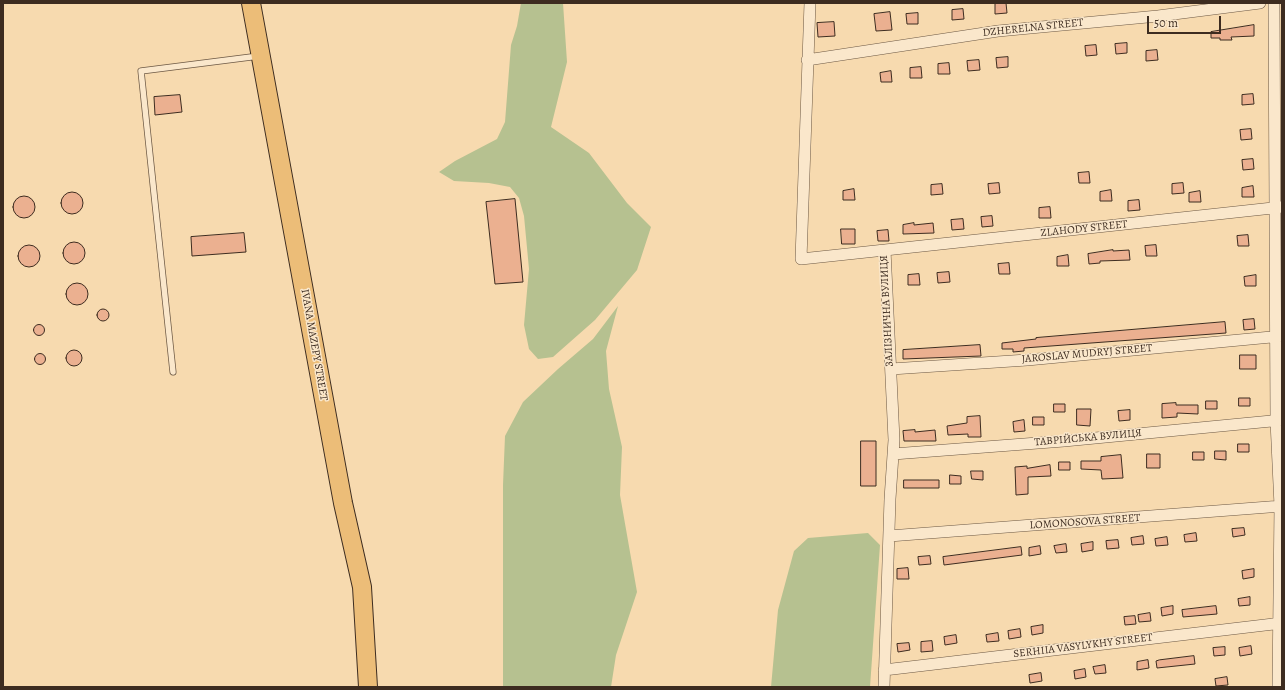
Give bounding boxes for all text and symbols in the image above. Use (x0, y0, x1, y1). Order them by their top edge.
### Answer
scale bar (1149, 8, 1223, 34)
text: 50 m (1154, 15, 1178, 31)
street label: DZHERELNA STREET (982, 16, 1084, 40)
street label: ZLAHODY STREET (1040, 218, 1128, 240)
street label: ЗАЛІЗНИЧНА ВУЛИЦЯ (877, 255, 897, 367)
street label: IVANA MAZEPY STREET (298, 288, 330, 402)
street label: JAROSLAV MUDRYJ STREET (1021, 342, 1153, 366)
street label: ТАВРІЙСЬКА ВУЛИЦЯ (1034, 427, 1142, 449)
street label: LOMONOSOVA STREET (1029, 512, 1141, 532)
street label: SERHIIA VASYLYKHY STREET (1013, 631, 1153, 661)

